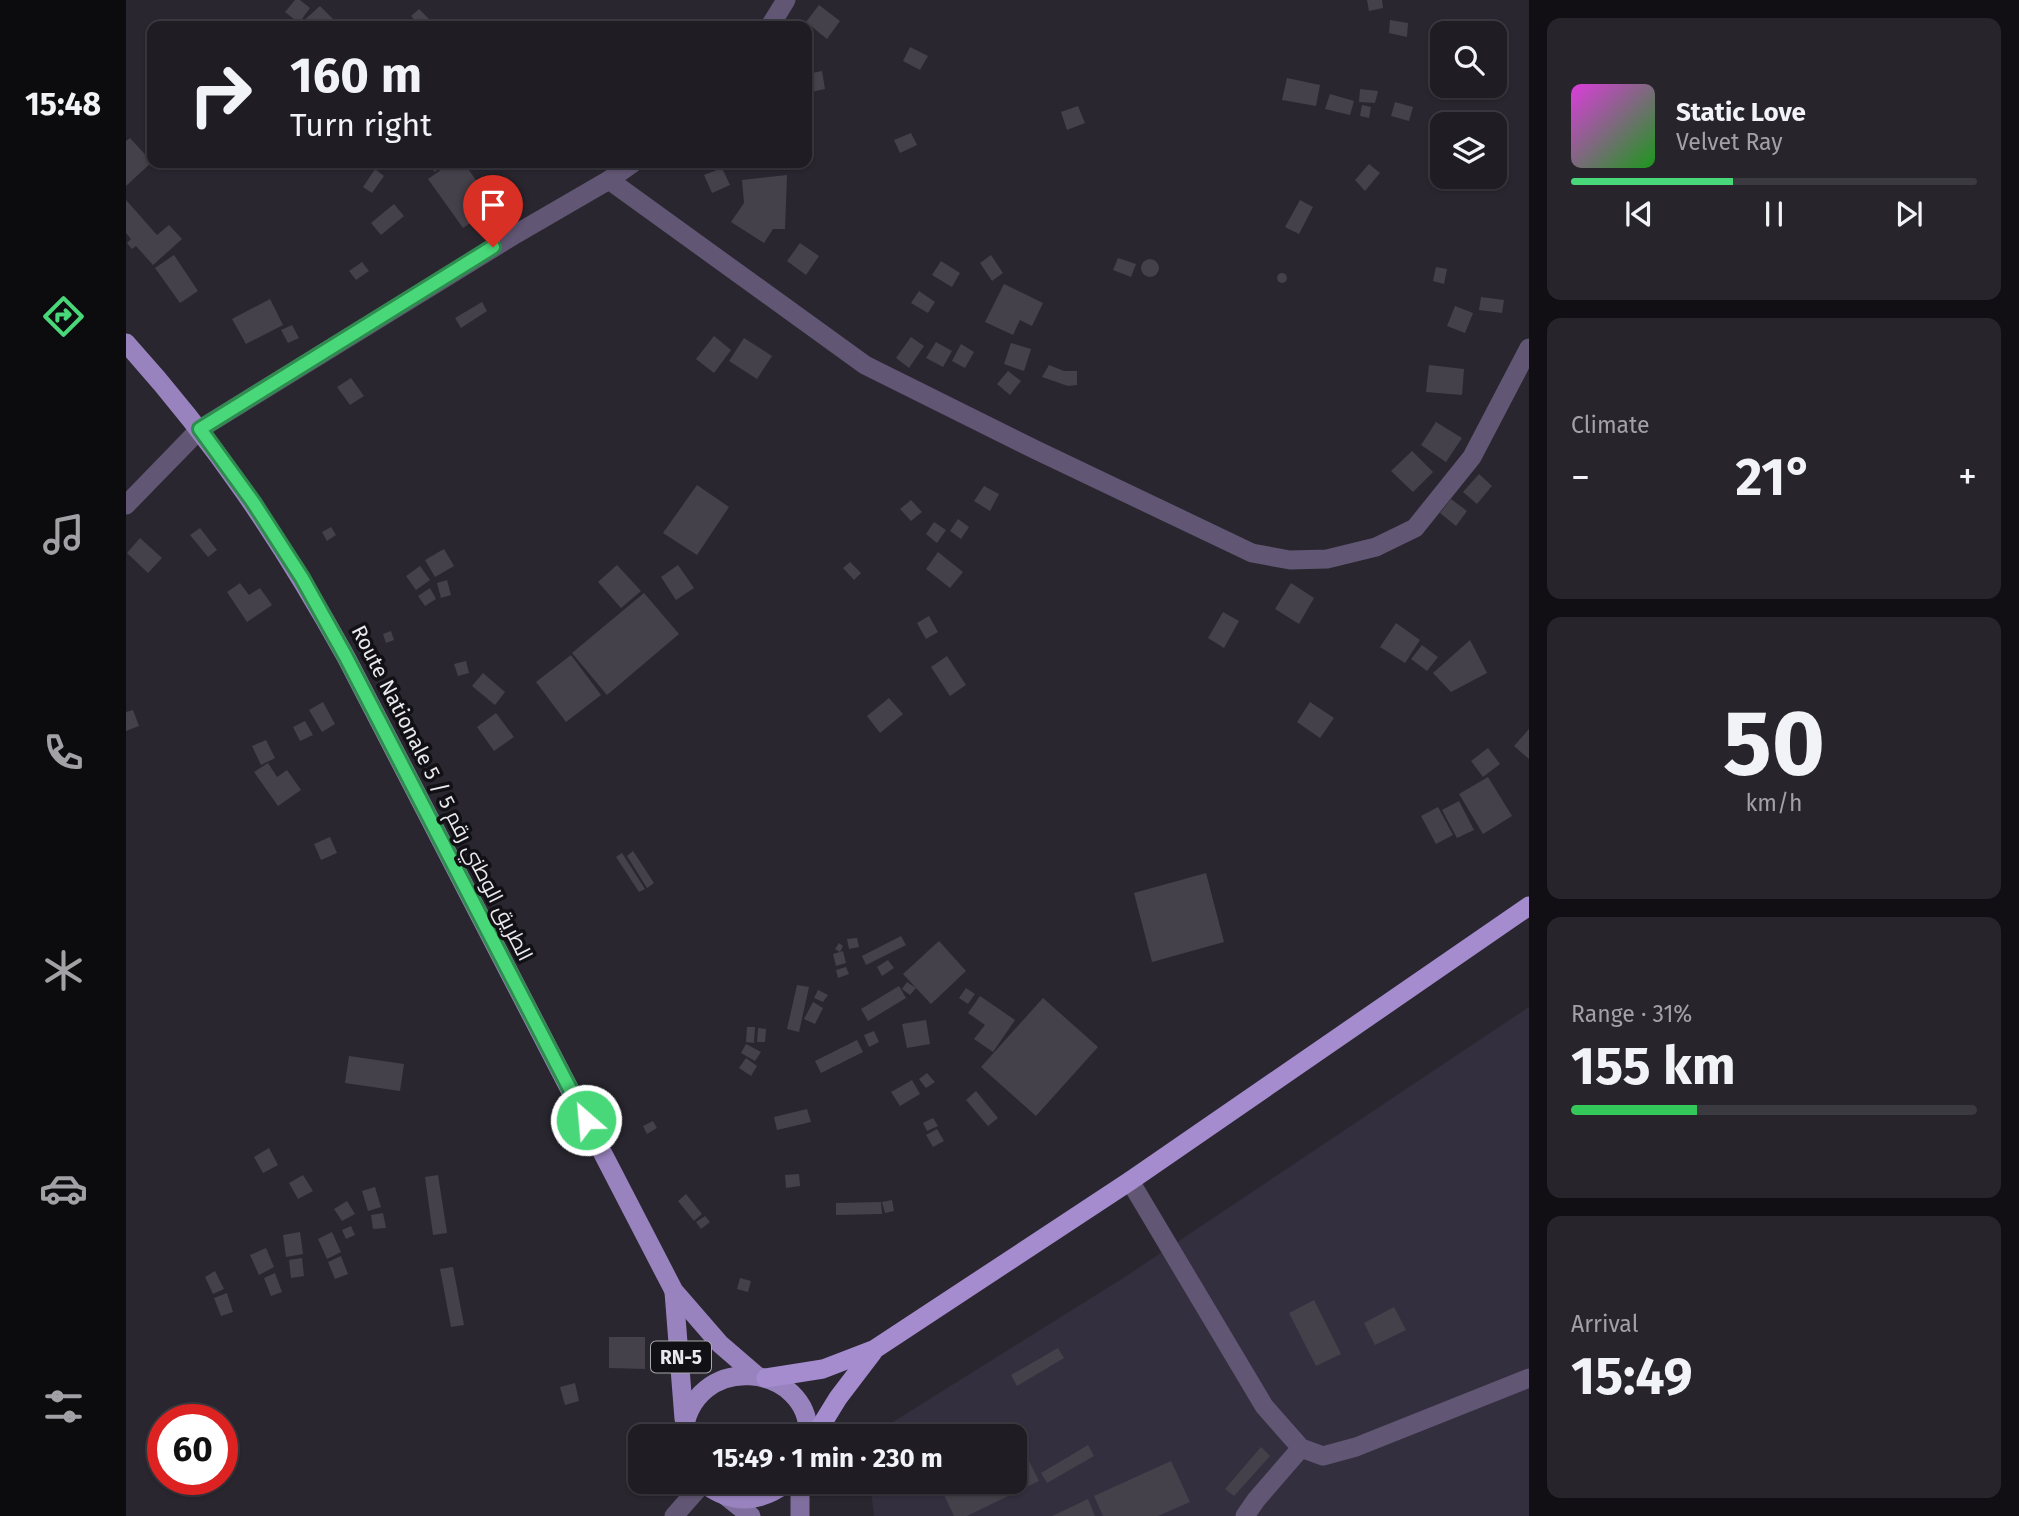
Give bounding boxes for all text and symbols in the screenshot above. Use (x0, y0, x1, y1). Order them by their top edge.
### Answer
map controls (1430, 21, 1507, 189)
button: search (1430, 21, 1507, 98)
text: 160 m (290, 46, 422, 105)
icon: right (175, 49, 266, 140)
text: 15:48 (25, 85, 101, 123)
text: Static Love (1676, 97, 1806, 128)
text: Turn right (290, 106, 432, 144)
button: layers (1430, 112, 1507, 189)
text: Velvet Ray (1676, 128, 1783, 156)
pin (463, 175, 523, 247)
icon: arrive (474, 186, 512, 224)
icon: previous (1620, 195, 1658, 233)
icon: pause (1755, 195, 1793, 233)
icon: next (1890, 195, 1928, 233)
icon: directions (39, 292, 88, 341)
text: Climate (1571, 411, 1650, 439)
text: 21° (1736, 446, 1813, 509)
text: − (1571, 454, 1590, 500)
text: + (1958, 454, 1977, 500)
icon: music (39, 510, 88, 559)
street label: Route Nationale 5 / الطريق الوطني رقم 5 (343, 621, 538, 967)
text: 50 (1723, 689, 1825, 798)
icon: phone (39, 728, 88, 777)
text: km/h (1746, 789, 1802, 817)
icon: climate (39, 946, 88, 995)
text: Range · 31% (1571, 1000, 1692, 1028)
text: 155 km (1571, 1035, 1736, 1098)
position arrow (549, 1083, 623, 1157)
icon: car (39, 1164, 88, 1213)
text: Arrival (1571, 1310, 1638, 1338)
road number: RN-5 (651, 1342, 711, 1372)
text: 15:49 (1571, 1345, 1693, 1408)
icon: filters (39, 1382, 88, 1431)
speed limit sign: 60 (147, 1404, 238, 1495)
text: 15:49 · 1 min · 230 m (712, 1443, 943, 1474)

